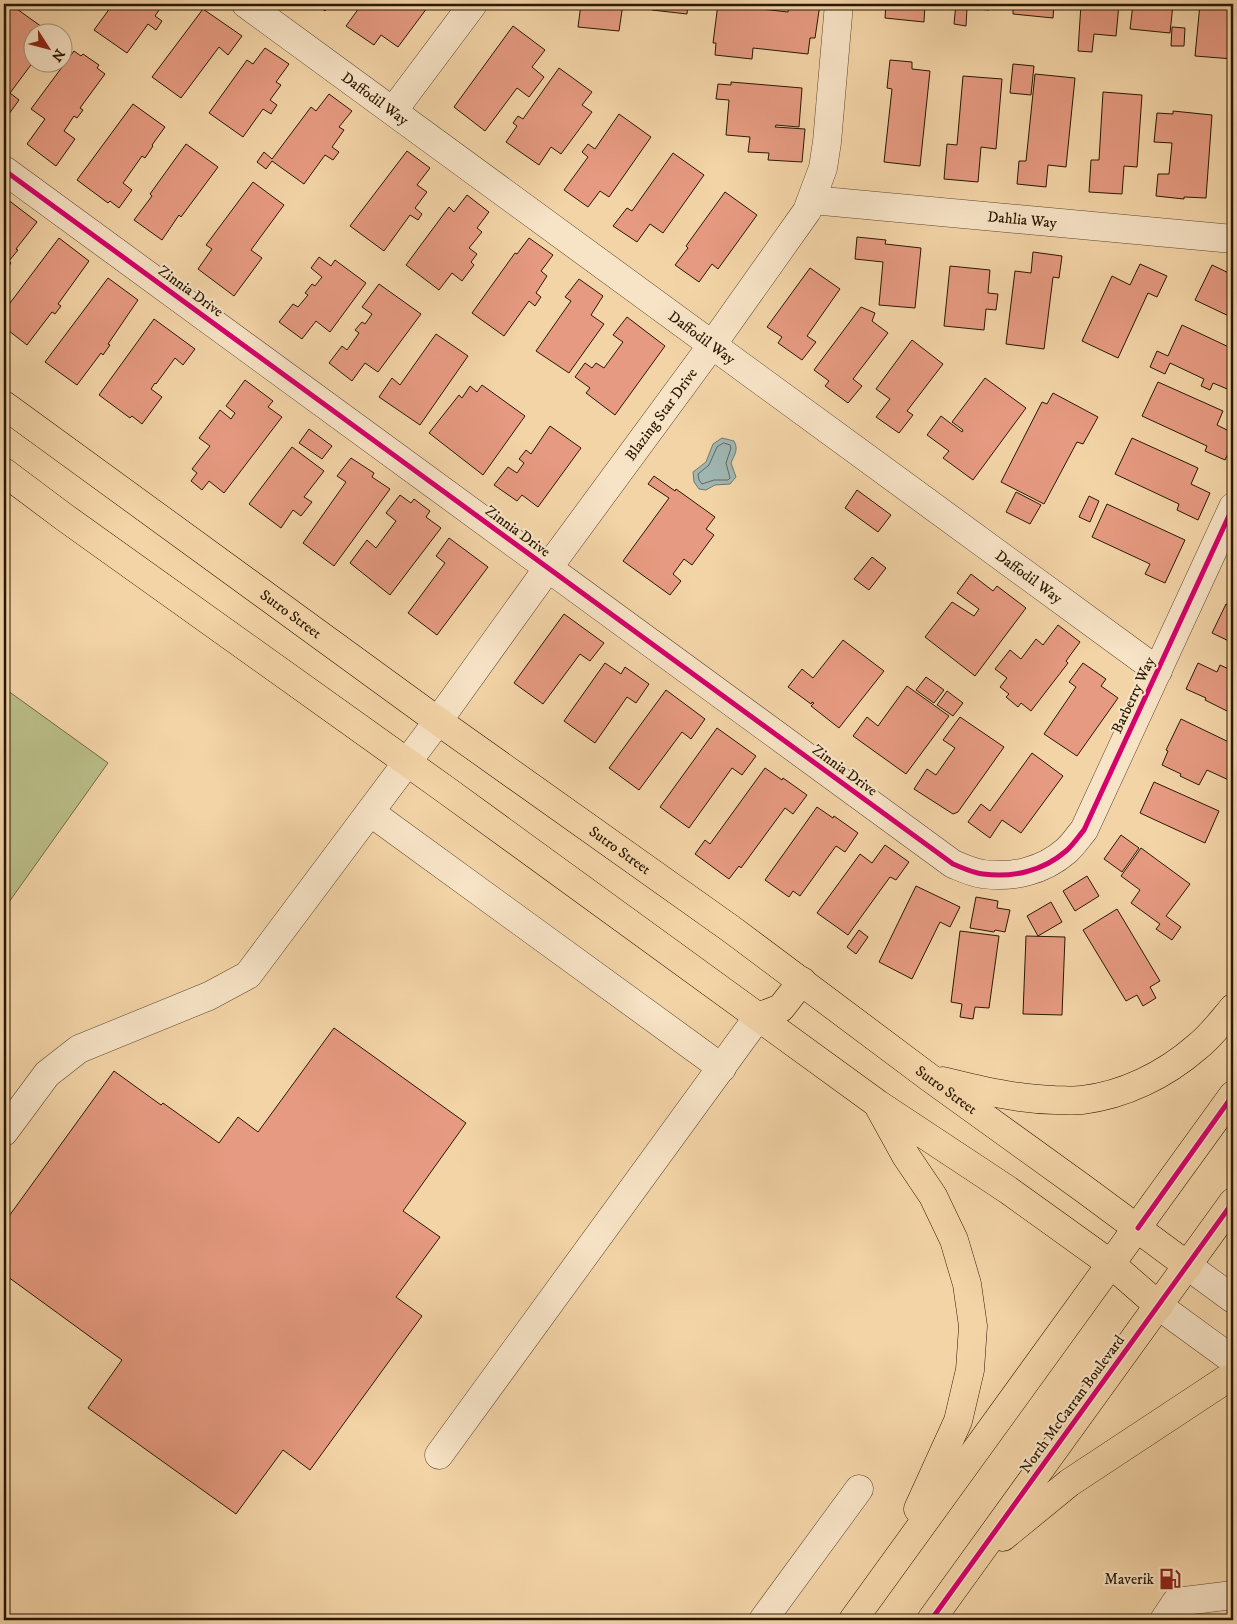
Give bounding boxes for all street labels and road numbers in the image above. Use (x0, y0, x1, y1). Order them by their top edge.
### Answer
street label: Daffodil Way (338, 68, 413, 130)
street label: Dahlia Way (986, 207, 1059, 233)
street label: Zinnia Drive (154, 261, 227, 321)
street label: Daffodil Way (664, 307, 740, 369)
street label: Blazing Star Drive (621, 364, 702, 465)
street label: Zinnia Drive (481, 501, 554, 561)
street label: Daffodil Way (991, 546, 1067, 608)
street label: Sutro Street (256, 586, 325, 643)
street label: Barberry Way (1107, 653, 1160, 737)
street label: Zinnia Drive (808, 740, 881, 800)
street label: Sutro Street (585, 822, 655, 879)
street label: Sutro Street (912, 1061, 981, 1119)
street label: North McCarran Boulevard (1016, 1331, 1129, 1477)

